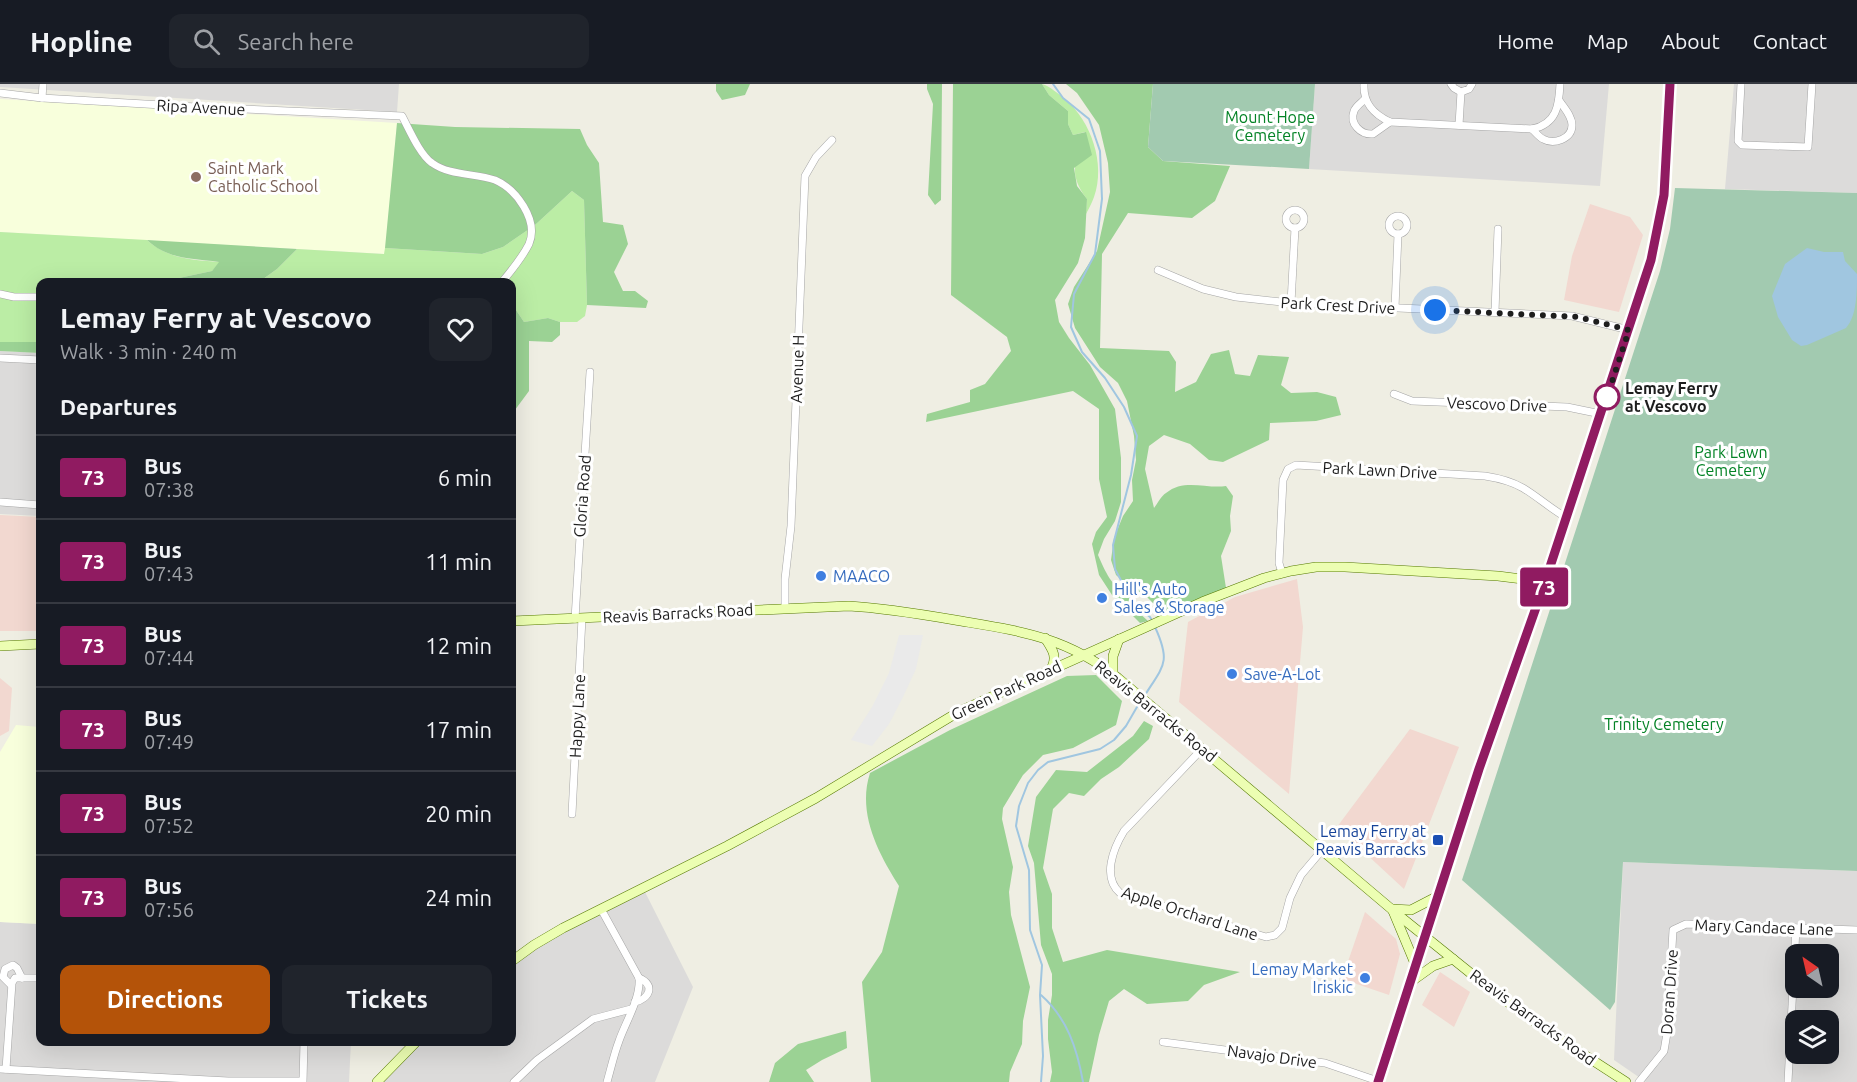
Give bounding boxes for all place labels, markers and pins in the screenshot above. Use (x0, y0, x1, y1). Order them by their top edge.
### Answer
place label: Saint Mark Catholic School (208, 159, 318, 195)
marker: Saint Mark Catholic School (189, 170, 203, 184)
place label: Lemay Ferry at Vescovo (1625, 379, 1718, 415)
marker: Lemay Ferry at Vescovo (1594, 384, 1620, 410)
place label: MAACO (833, 567, 890, 585)
marker: MAACO (814, 569, 828, 583)
place label: Hill's Auto Sales & Storage (1114, 580, 1225, 616)
marker: Hill's Auto Sales & Storage (1095, 591, 1109, 605)
place label: Save-A-Lot (1244, 665, 1321, 683)
marker: Save-A-Lot (1225, 667, 1239, 681)
place label: Lemay Ferry at Reavis Barracks (1316, 822, 1427, 858)
marker: Lemay Ferry at Reavis Barracks (1431, 833, 1445, 847)
place label: Lemay Market Iriskic (1252, 960, 1354, 996)
marker: Lemay Market Iriskic (1358, 971, 1372, 985)

